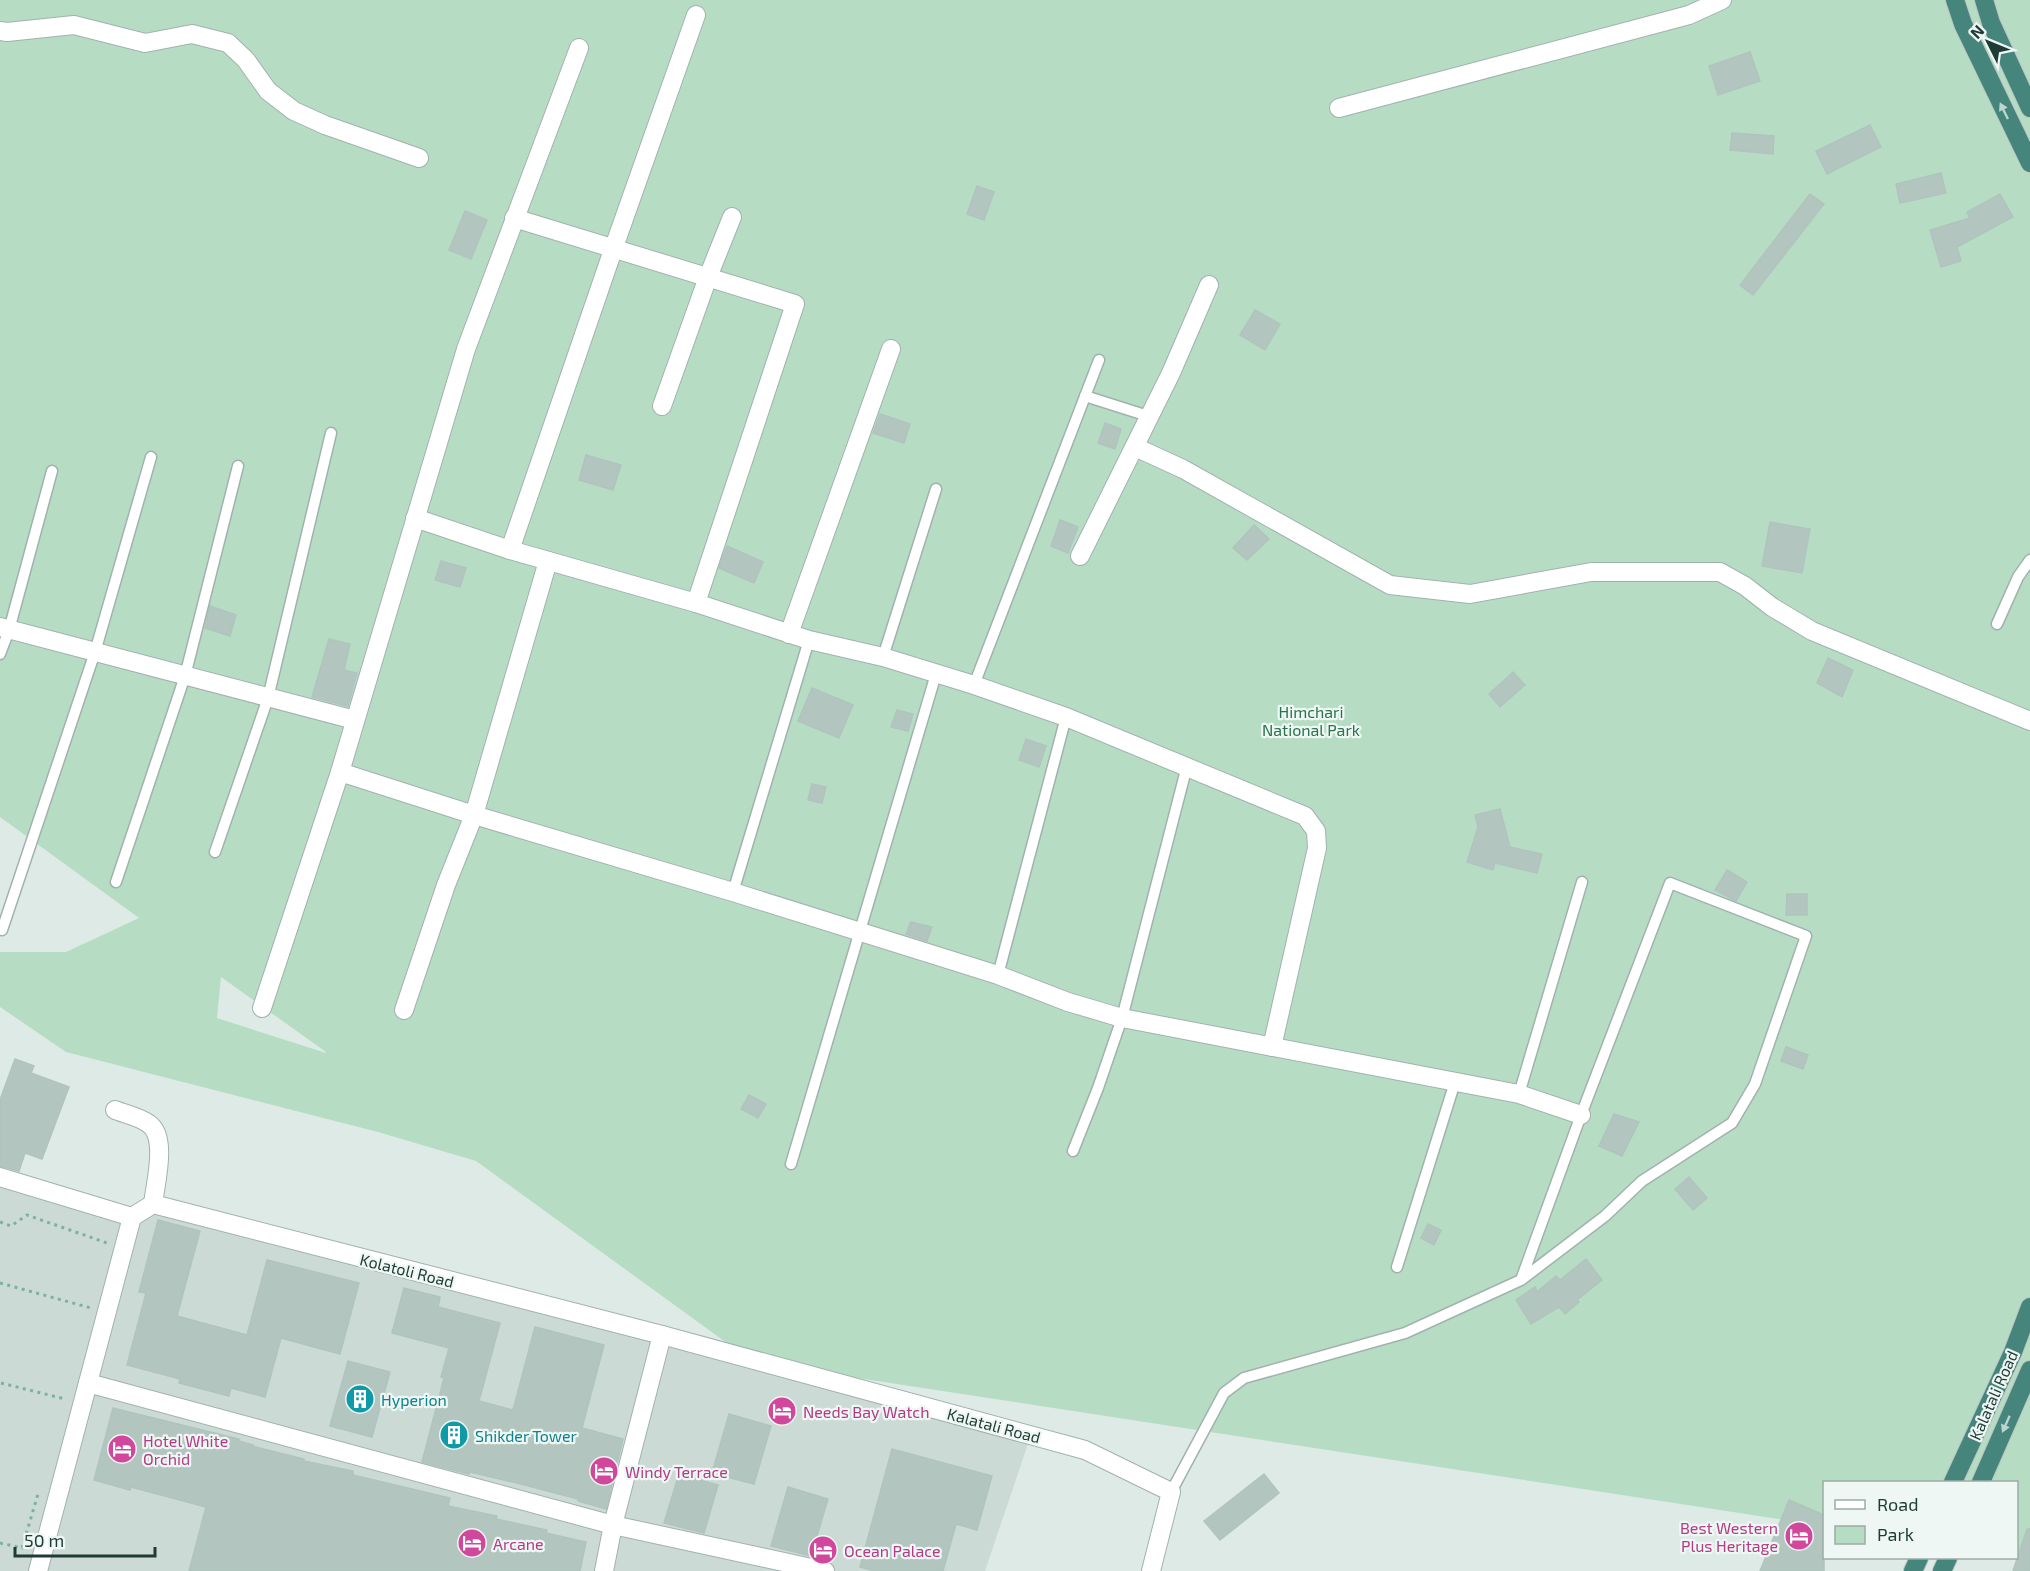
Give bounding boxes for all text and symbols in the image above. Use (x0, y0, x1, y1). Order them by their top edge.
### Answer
north arrow (1958, 12, 2018, 72)
text: N (1966, 21, 1988, 42)
one-way arrow (2000, 102, 2009, 119)
park label: Himchari National Park (1262, 702, 1360, 739)
street label: Kolatoli Road (358, 1249, 456, 1291)
street label: Kalatali Road (1965, 1347, 2021, 1443)
building icon: Hyperion (344, 1383, 376, 1415)
place label: Hyperion (381, 1390, 447, 1409)
hotel icon: Needs Bay Watch (766, 1395, 798, 1427)
place label: Needs Bay Watch (803, 1402, 929, 1421)
street label: Kalatali Road (945, 1403, 1043, 1447)
one-way arrow (2002, 1415, 2011, 1432)
building icon: Shikder Tower (438, 1419, 470, 1451)
place label: Shikder Tower (475, 1426, 577, 1445)
place label: Hotel White Orchid (143, 1431, 228, 1468)
hotel icon: Hotel White Orchid (106, 1433, 138, 1465)
hotel icon: Windy Terrace (588, 1455, 620, 1487)
place label: Windy Terrace (625, 1462, 728, 1481)
legend (1823, 1481, 2018, 1559)
text: Road (1877, 1493, 1918, 1515)
place label: Best Western Plus Heritage (1680, 1518, 1778, 1555)
scale bar (15, 1520, 154, 1558)
hotel icon: Best Western Plus Heritage (1783, 1520, 1815, 1552)
text: Park (1877, 1523, 1914, 1545)
hotel icon: Arcane (456, 1527, 488, 1559)
text: 50 m (24, 1529, 64, 1551)
place label: Arcane (493, 1534, 544, 1553)
hotel icon: Ocean Palace (807, 1534, 839, 1566)
place label: Ocean Palace (844, 1541, 941, 1560)

